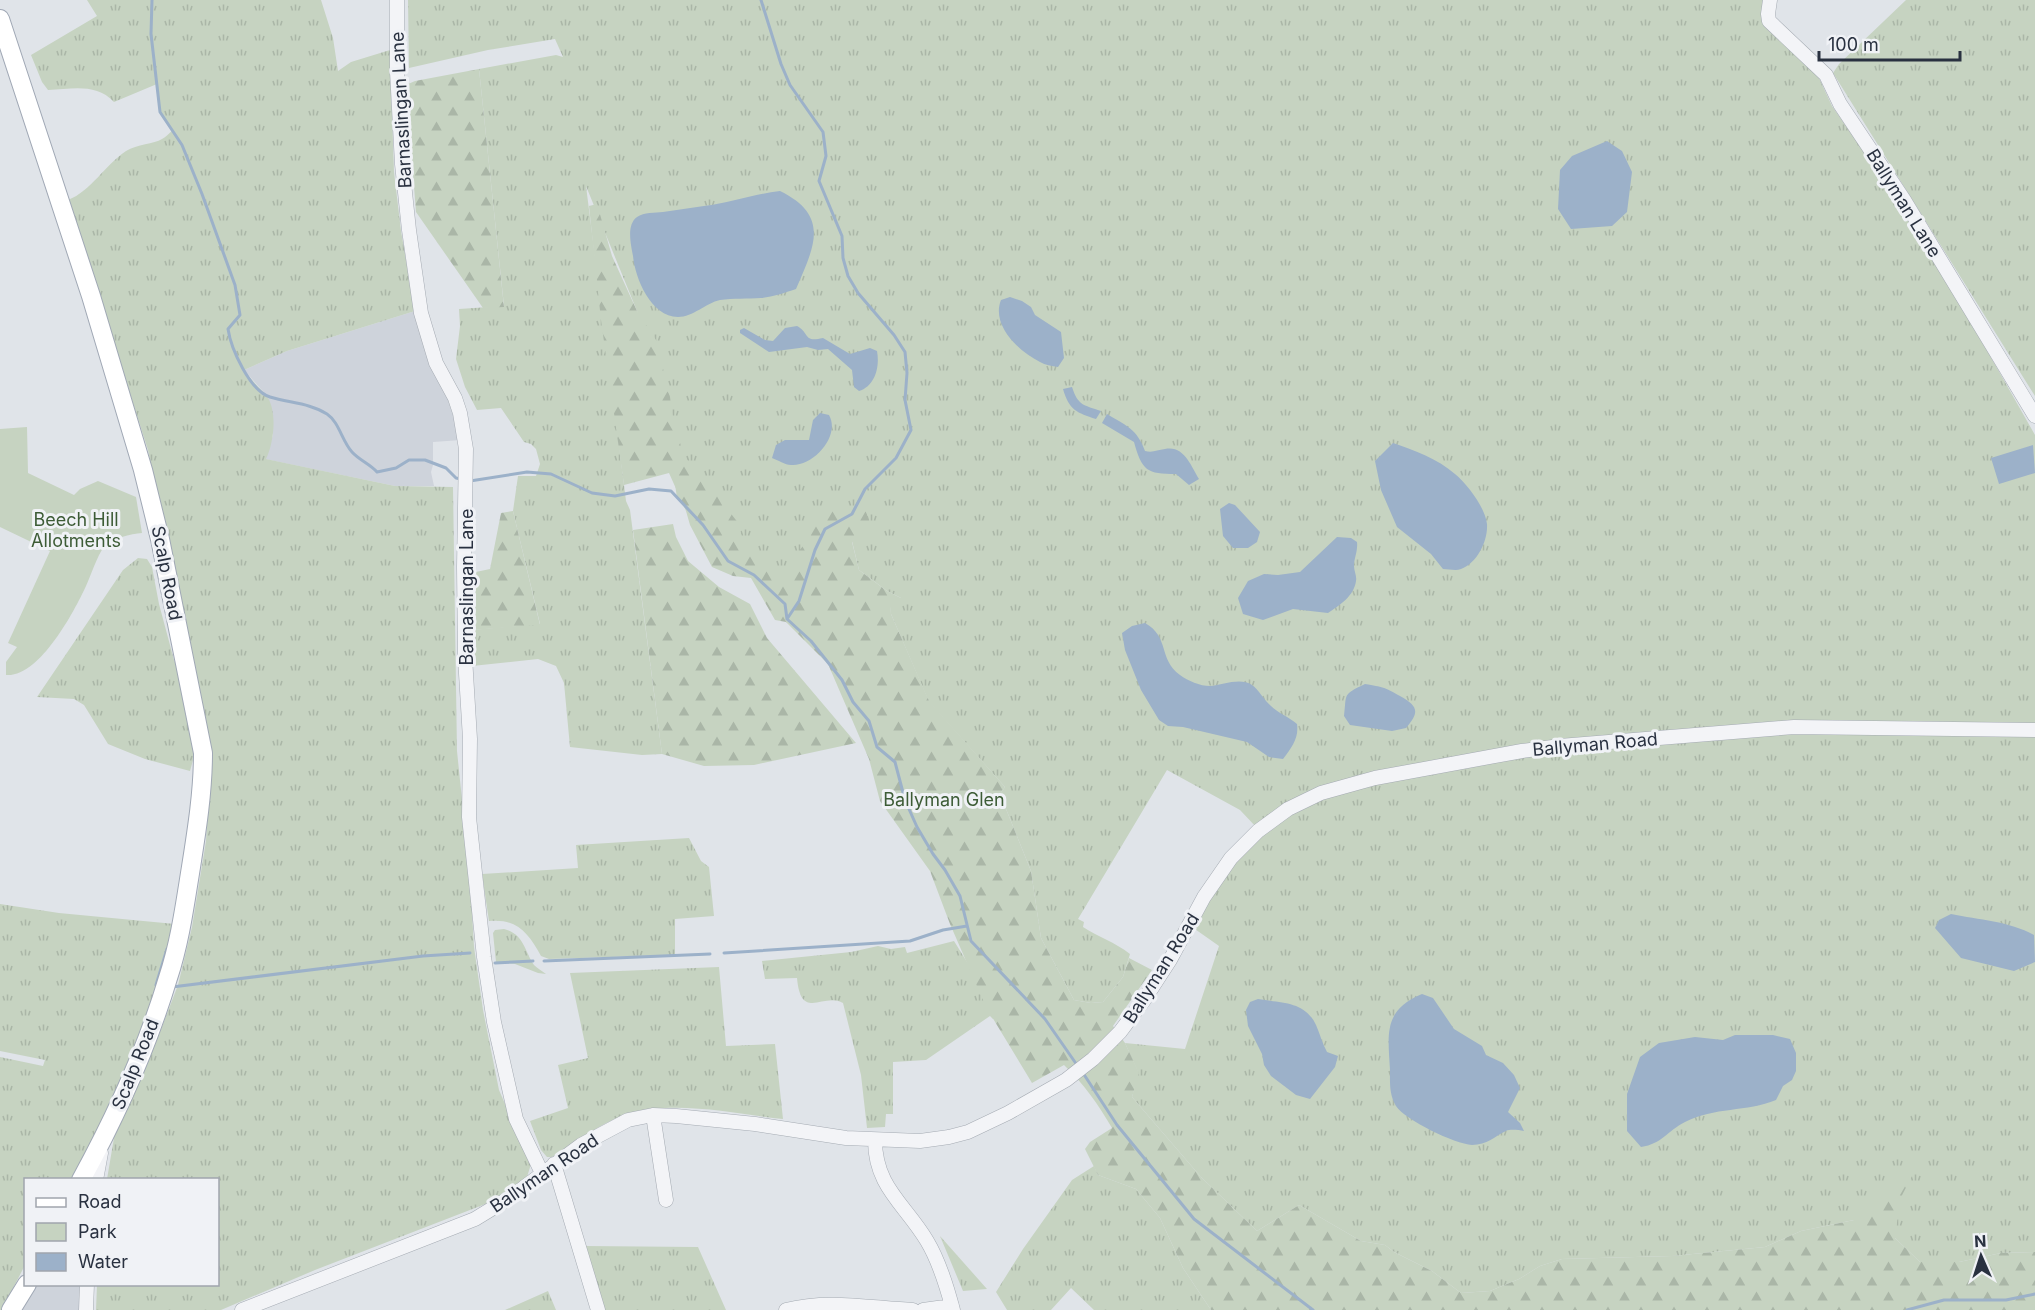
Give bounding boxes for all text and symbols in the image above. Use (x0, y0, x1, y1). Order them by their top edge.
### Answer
scale bar (1819, 24, 1960, 62)
street label: Barnaslingan Lane (386, 31, 416, 189)
text: 100 m (1828, 34, 1879, 55)
street label: Ballyman Lane (1862, 145, 1946, 261)
park label: Beech Hill Allotments (31, 509, 121, 551)
street label: Barnaslingan Lane (456, 509, 477, 665)
street label: Scalp Road (148, 524, 186, 622)
street label: Ballyman Road (1531, 728, 1659, 760)
park label: Ballyman Glen (883, 789, 1005, 810)
street label: Ballyman Road (1119, 909, 1203, 1027)
street label: Scalp Road (107, 1016, 163, 1112)
street label: Ballyman Road (486, 1129, 602, 1217)
legend (24, 1178, 219, 1286)
text: Road (78, 1191, 121, 1212)
text: Park (78, 1221, 117, 1242)
north arrow (1951, 1226, 2011, 1286)
text: N (1974, 1231, 1987, 1251)
text: Water (78, 1251, 128, 1272)

